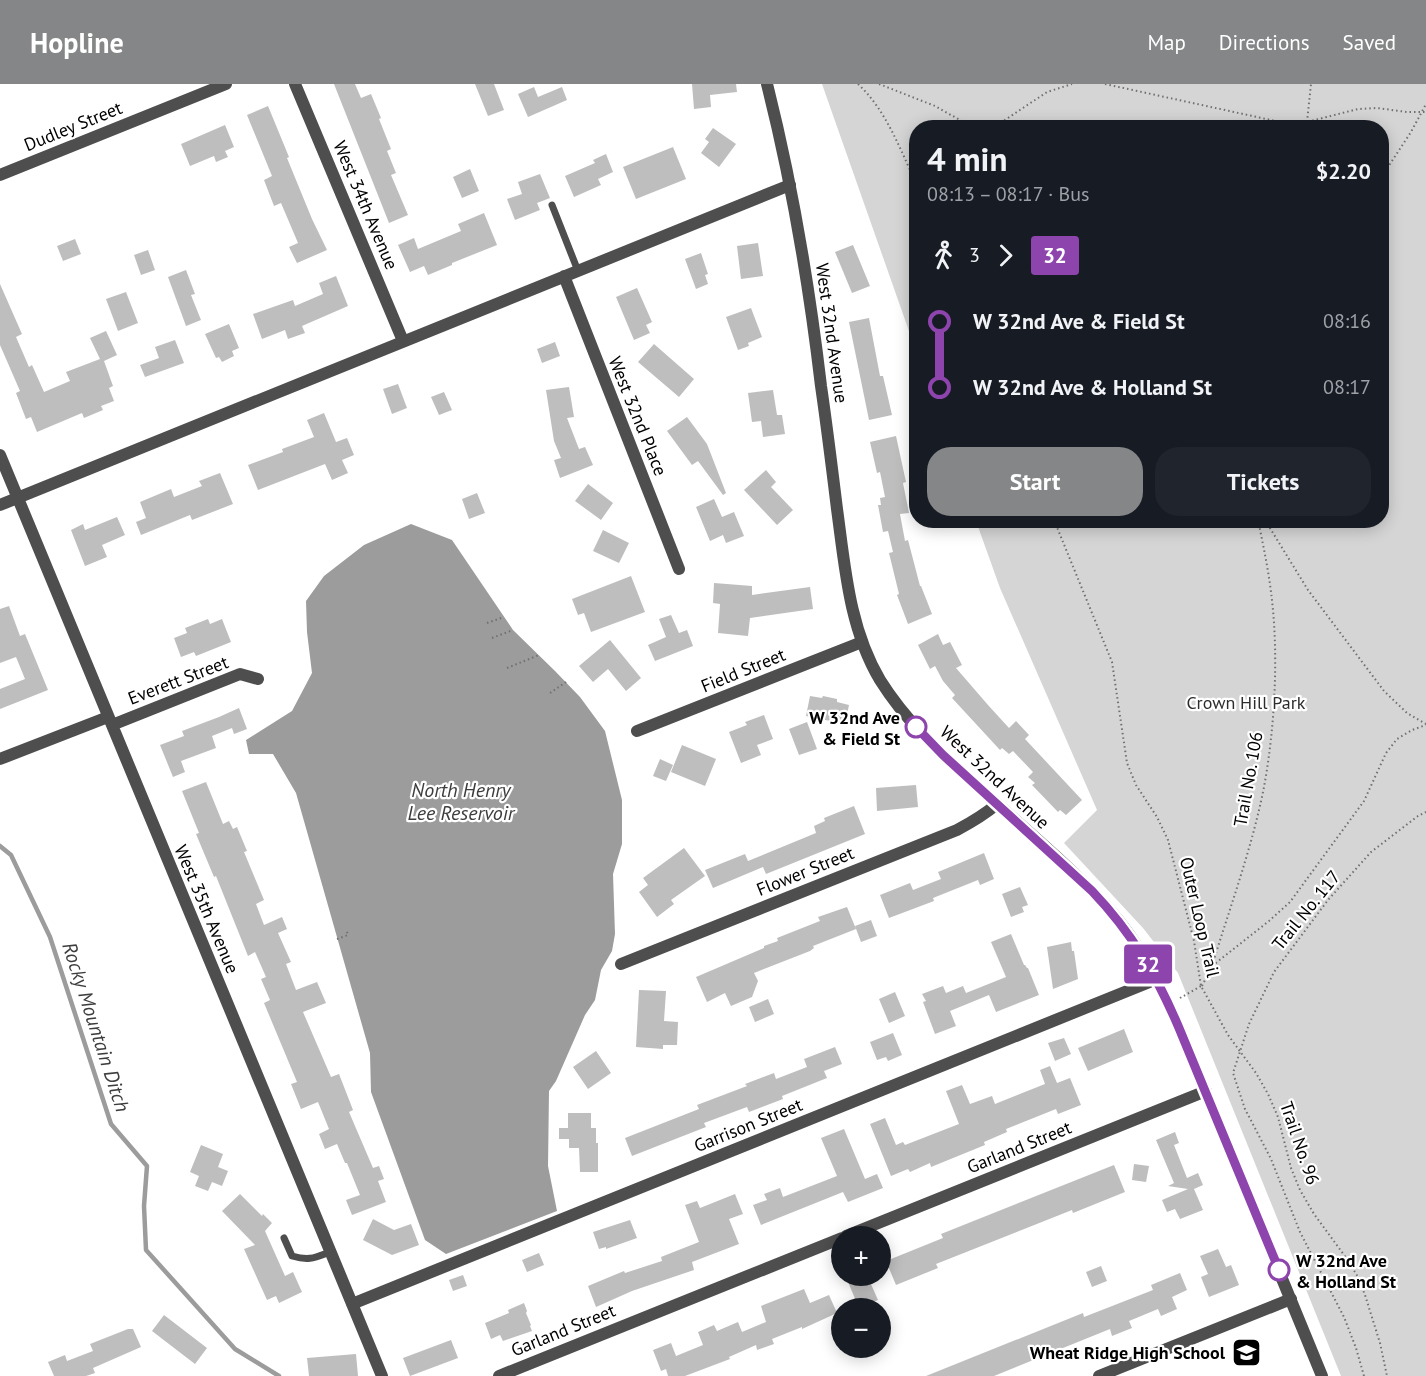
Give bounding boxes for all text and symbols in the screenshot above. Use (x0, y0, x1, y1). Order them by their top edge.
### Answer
text: Hopline (30, 24, 124, 61)
text: Map (1147, 29, 1186, 56)
text: Directions (1219, 29, 1310, 56)
text: Saved (1343, 29, 1396, 56)
street label: Dudley Street (21, 96, 125, 156)
street label: West 34th Avenue (328, 137, 404, 273)
text: 4 min (927, 137, 1008, 180)
text: $2.20 (1316, 157, 1371, 185)
text: 08:13 – 08:17 · Bus (927, 181, 1089, 207)
icon: walk (927, 239, 960, 272)
icon: forward (989, 239, 1022, 272)
text: 3 (969, 242, 980, 268)
text: 32 (1043, 242, 1067, 269)
street label: West 32nd Avenue (811, 261, 853, 405)
text: W 32nd Ave & Field St (973, 307, 1185, 335)
text: 08:16 (1323, 308, 1371, 334)
street label: West 32nd Place (604, 353, 672, 479)
text: W 32nd Ave & Holland St (973, 373, 1212, 401)
text: 08:17 (1323, 374, 1371, 400)
button: Start (927, 447, 1143, 516)
button: Tickets (1155, 447, 1371, 516)
street label: Field Street (697, 643, 789, 697)
street label: Everett Street (125, 650, 231, 710)
park label: Crown Hill Park (1187, 691, 1306, 714)
place label: W 32nd Ave & Field St (809, 706, 901, 750)
marker: W 32nd Ave & Field St (905, 716, 927, 738)
street label: West 32nd Avenue (935, 720, 1055, 834)
street label: Trail No. 106 (1228, 730, 1268, 828)
water label: North Henry Lee Reservoir (408, 777, 516, 826)
street label: West 35th Avenue (169, 841, 245, 977)
street label: Flower Street (753, 841, 857, 901)
street label: Outer Loop Trail (1175, 855, 1225, 980)
street label: Trail No. 117 (1267, 865, 1345, 955)
water label: Rocky Mountain Ditch (56, 939, 136, 1115)
line badge: 32 (1121, 944, 1175, 984)
text: 32 (1136, 951, 1160, 978)
street label: Garrison Street (690, 1093, 806, 1157)
street label: Trail No. 96 (1275, 1098, 1325, 1188)
street label: Garland Street (963, 1116, 1075, 1178)
map controls (831, 1226, 891, 1358)
button: + (831, 1226, 891, 1286)
place label: W 32nd Ave & Holland St (1296, 1249, 1397, 1293)
marker: W 32nd Ave & Holland St (1268, 1259, 1290, 1281)
button: − (831, 1298, 891, 1358)
street label: Garland Street (507, 1299, 619, 1361)
school or university icon: Wheat Ridge High School (1230, 1336, 1262, 1368)
place label: Wheat Ridge High School (1030, 1341, 1226, 1364)

